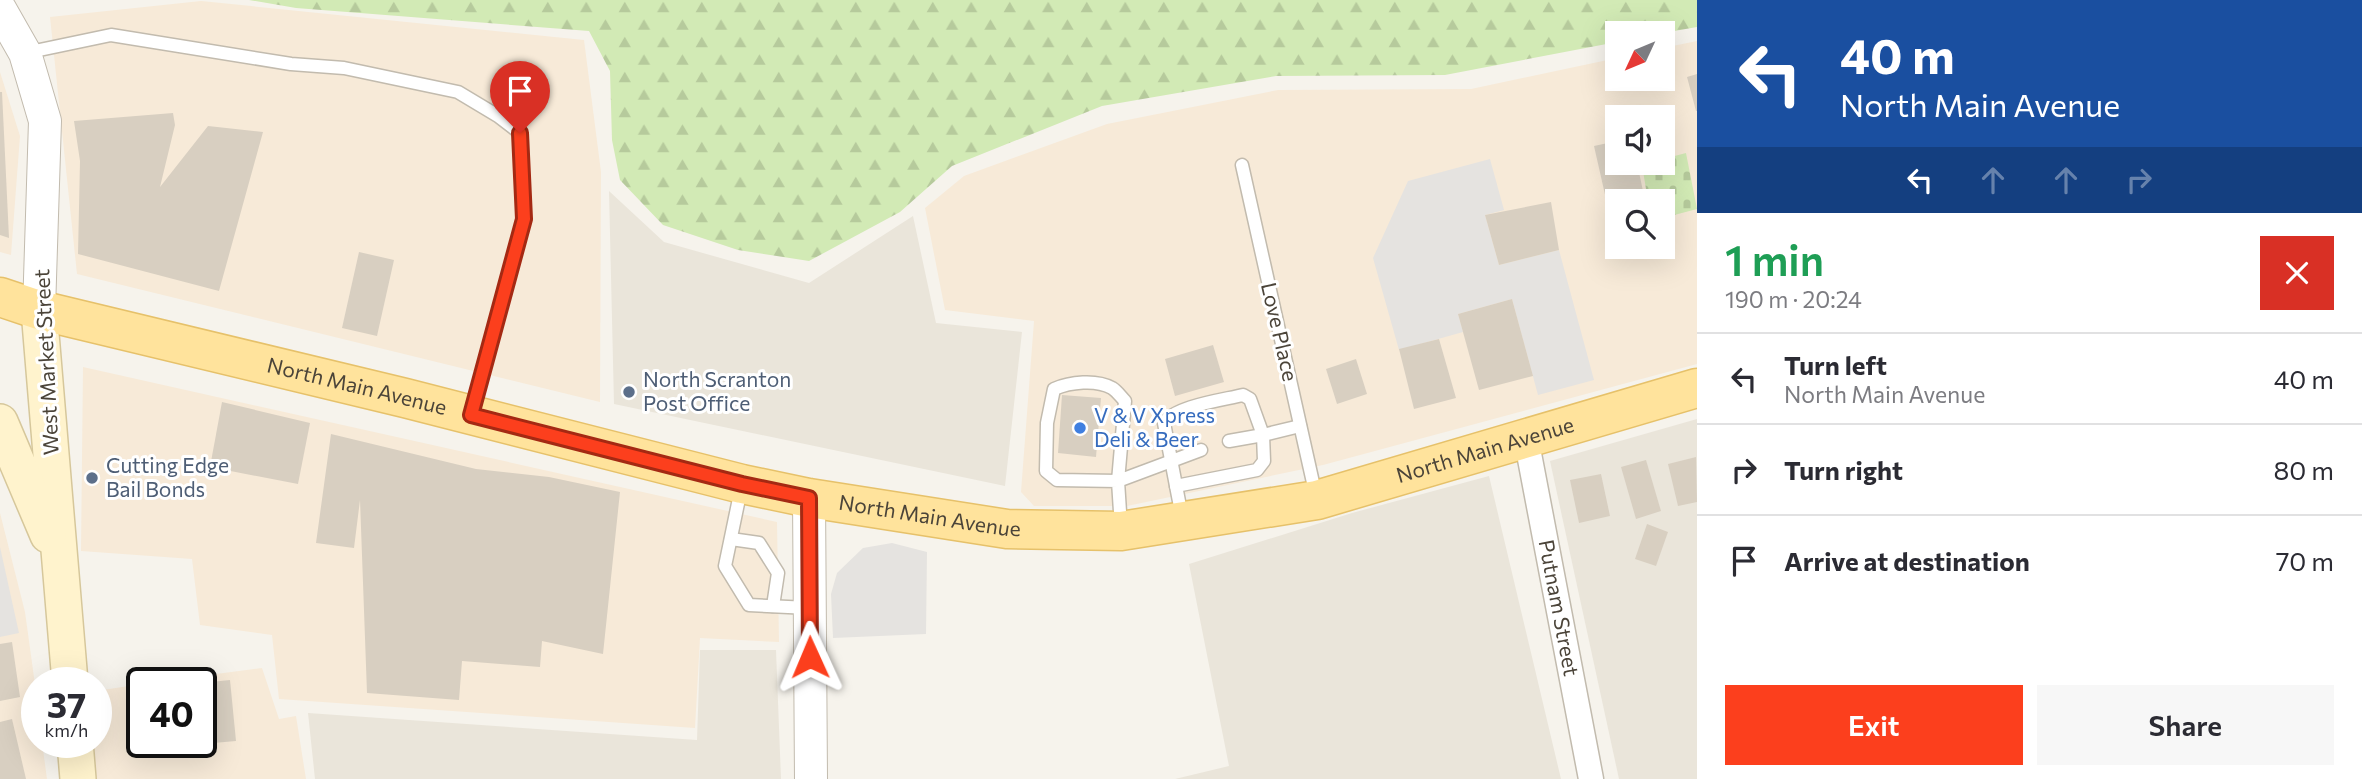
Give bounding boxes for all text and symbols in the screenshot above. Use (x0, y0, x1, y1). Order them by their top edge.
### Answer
north arrow (1605, 21, 1675, 91)
map controls (1605, 21, 1675, 259)
text: 40 m (1840, 24, 1955, 84)
icon: left (1725, 28, 1816, 119)
pin (490, 61, 550, 133)
icon: arrive (501, 72, 539, 110)
text: North Main Avenue (1840, 84, 2120, 124)
button: sound (1605, 105, 1675, 175)
icon: left (1901, 161, 1939, 199)
icon: ahead (1974, 161, 2012, 199)
icon: ahead (2047, 161, 2085, 199)
icon: right (2120, 161, 2158, 199)
button: search (1605, 189, 1675, 259)
text: 1 min (1725, 233, 1824, 285)
button: close (2260, 236, 2334, 310)
street label: West Market Street (28, 268, 63, 456)
street label: Love Place (1257, 280, 1304, 384)
text: 190 m · 20:24 (1725, 285, 1862, 313)
text: Turn left (1784, 349, 1887, 380)
street label: North Main Avenue (265, 351, 450, 419)
icon: left (1725, 360, 1763, 398)
text: 40 m (2274, 363, 2334, 394)
place label: North Scranton Post Office (643, 366, 791, 415)
text: North Main Avenue (1784, 380, 1985, 408)
marker: North Scranton Post Office (621, 384, 637, 400)
place label: V & V Xpress Deli & Beer (1094, 402, 1215, 451)
street label: North Main Avenue (1393, 411, 1577, 487)
marker: V & V Xpress Deli & Beer (1072, 420, 1088, 436)
icon: right (1725, 451, 1763, 489)
place label: Cutting Edge Bail Bonds (106, 452, 229, 501)
text: Turn right (1784, 454, 1903, 485)
text: 80 m (2274, 454, 2334, 485)
marker: Cutting Edge Bail Bonds (84, 470, 100, 486)
street label: North Main Avenue (837, 489, 1021, 540)
street label: Putnam Street (1535, 537, 1585, 678)
icon: arrive (1725, 542, 1763, 580)
text: Arrive at destination (1784, 545, 2030, 576)
text: 70 m (2276, 545, 2334, 576)
position arrow (773, 620, 847, 694)
speed limit sign: 40 (126, 667, 217, 758)
text: 37 (47, 682, 86, 725)
button: Exit (1725, 685, 2023, 765)
button: Share (2037, 685, 2334, 765)
text: km/h (45, 719, 88, 741)

